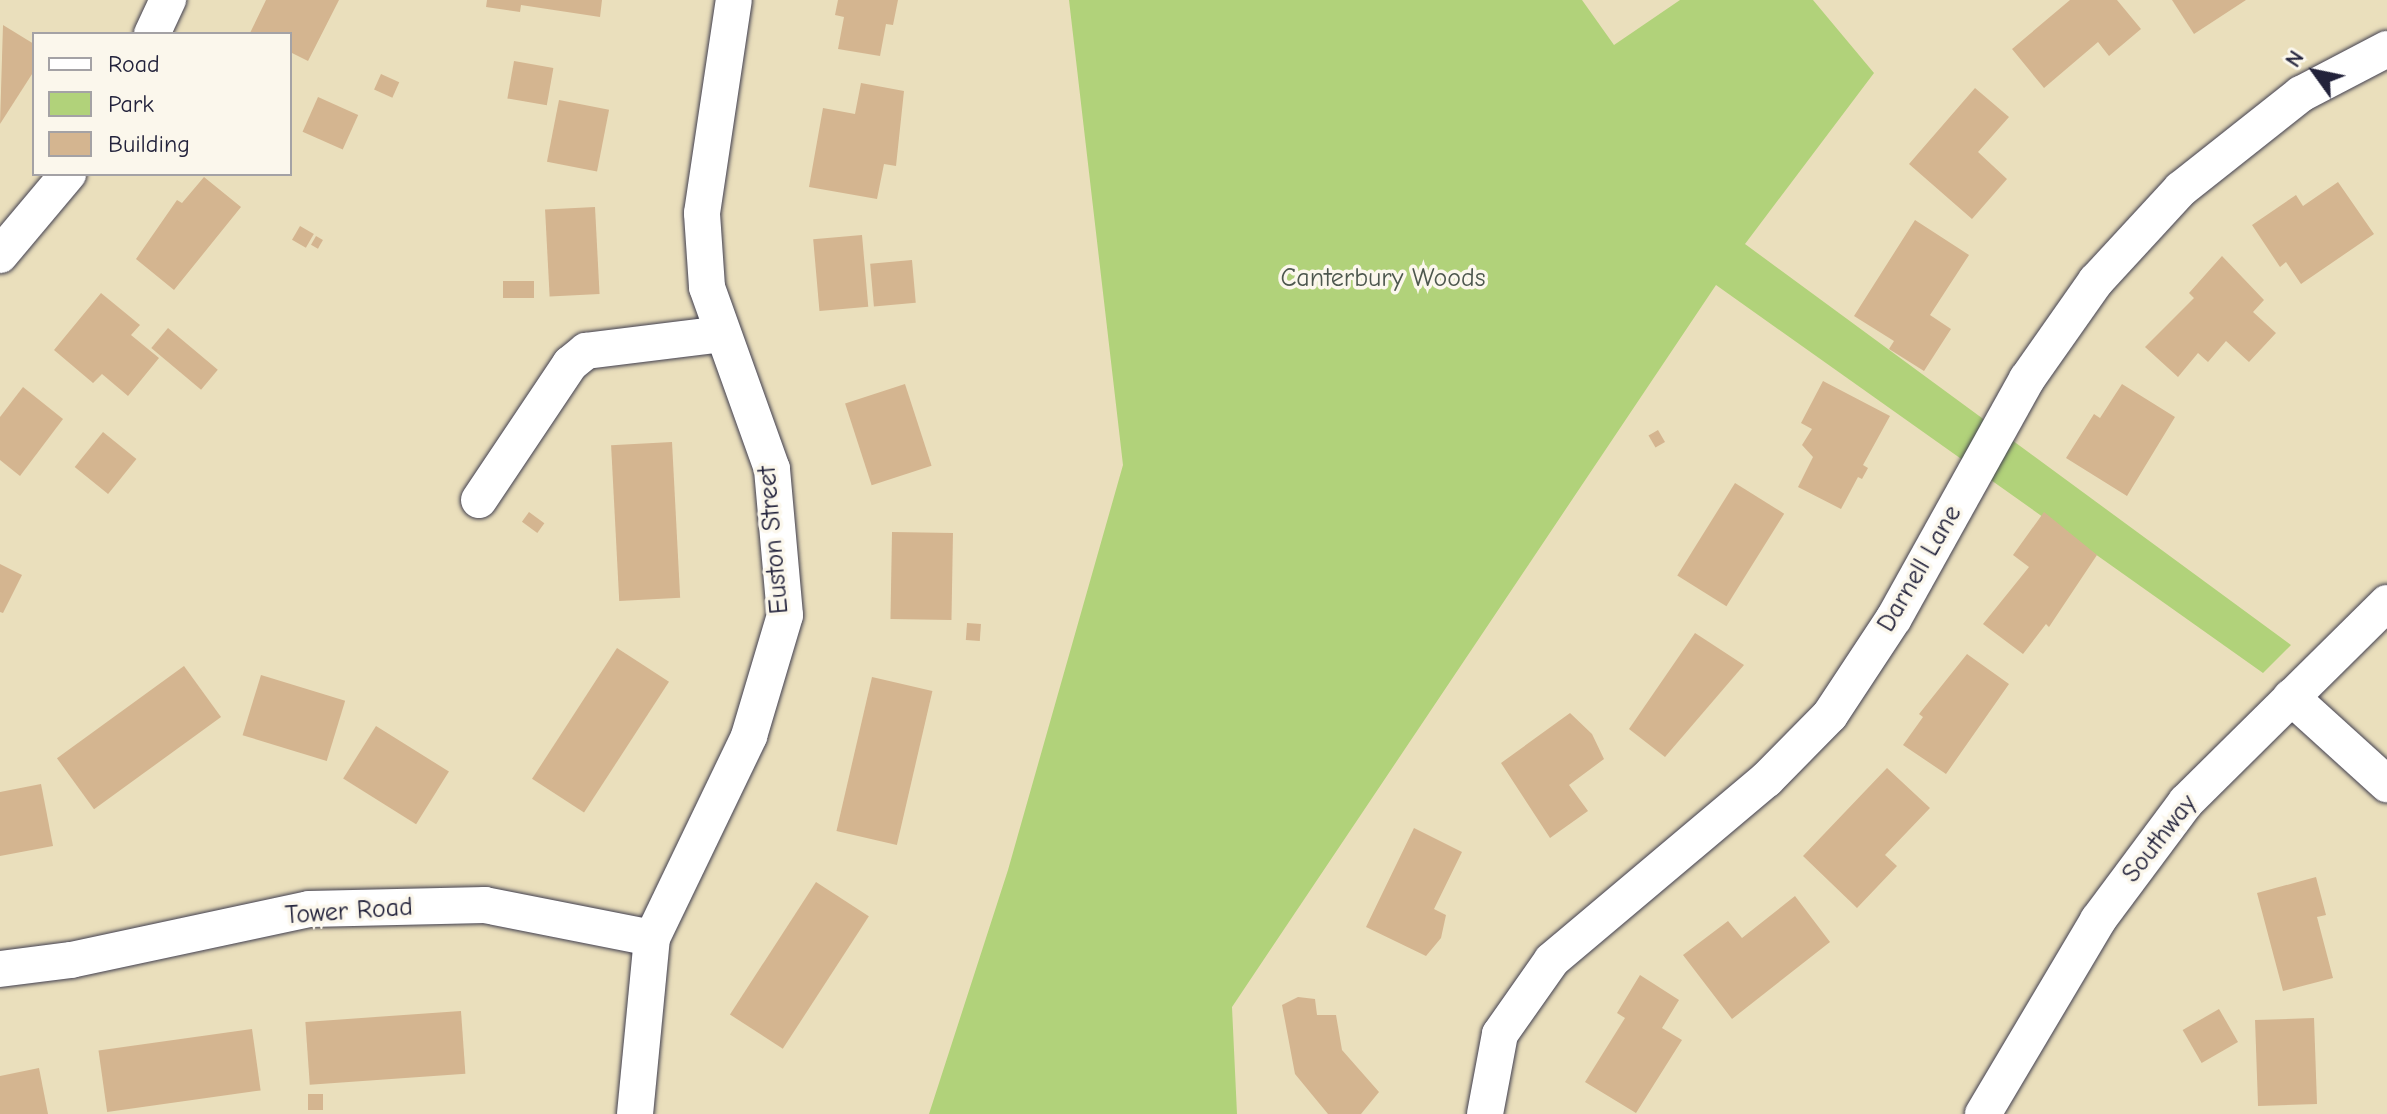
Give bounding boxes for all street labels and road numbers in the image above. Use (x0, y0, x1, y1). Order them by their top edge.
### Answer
street label: Euston Street (752, 465, 796, 615)
street label: Darnell Lane (1871, 500, 1969, 638)
street label: Southway (2116, 789, 2204, 889)
street label: Tower Road (284, 892, 414, 932)

